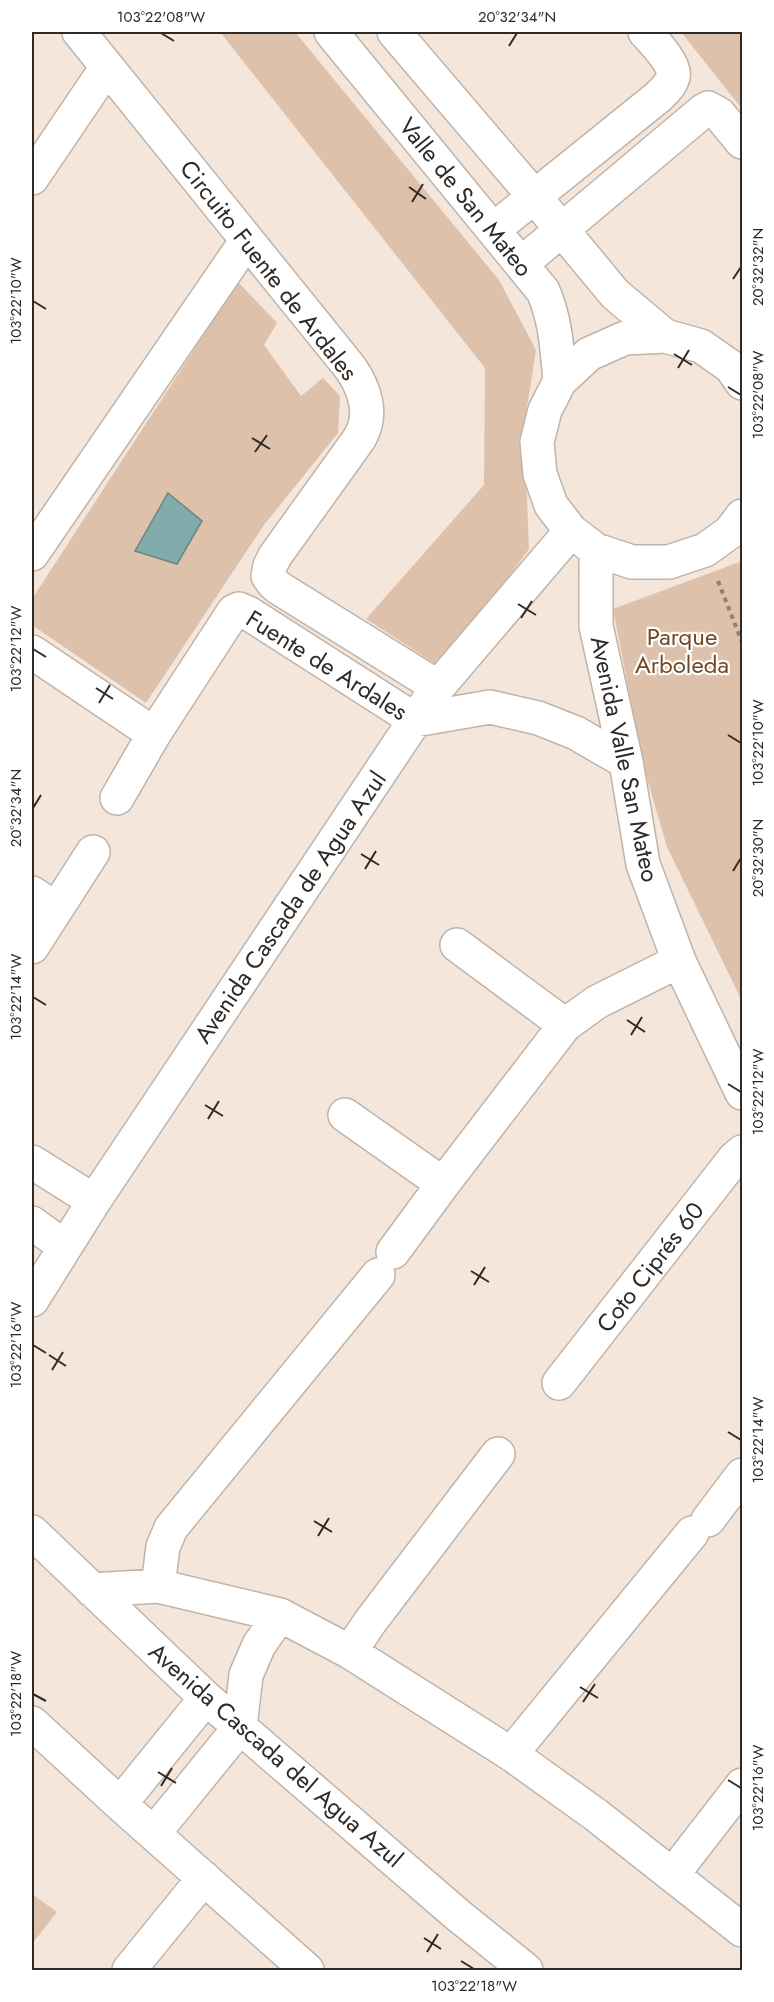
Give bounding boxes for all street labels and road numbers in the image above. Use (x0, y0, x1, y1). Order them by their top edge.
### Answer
street label: Valle de San Mateo (391, 110, 541, 284)
street label: Circuito Fuente de Ardales (172, 152, 366, 388)
street label: Fuente de Ardales (239, 601, 415, 729)
street label: Avenida Valle San Mateo (582, 633, 668, 885)
street label: Avenida Cascada de Agua Azul (186, 764, 394, 1050)
street label: Coto Ciprés 60 (588, 1194, 712, 1340)
street label: Avenida Cascada del Agua Azul (141, 1634, 411, 1876)

